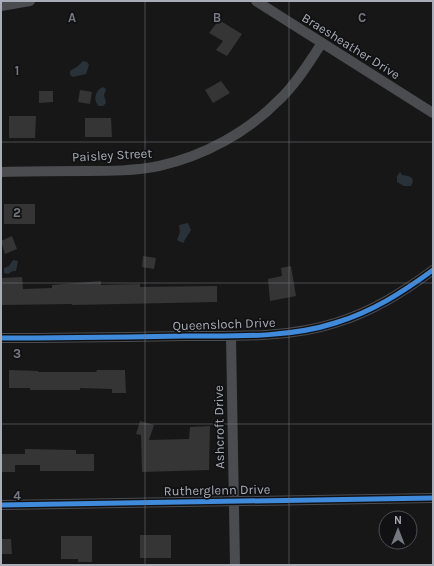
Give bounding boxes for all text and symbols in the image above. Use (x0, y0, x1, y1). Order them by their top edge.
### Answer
text: A (68, 10, 76, 25)
text: B (213, 10, 221, 25)
street label: Braesheather Drive (299, 10, 403, 82)
text: C (358, 10, 366, 25)
text: 1 (15, 63, 19, 78)
street label: Paisley Street (72, 145, 153, 165)
text: 2 (13, 205, 21, 220)
street label: Queensloch Drive (172, 315, 276, 333)
text: 3 (13, 346, 21, 361)
street label: Ashcroft Drive (211, 385, 227, 469)
street label: Rutherglenn Drive (164, 482, 271, 498)
text: 4 (13, 488, 21, 503)
north arrow (378, 510, 418, 550)
text: N (394, 514, 402, 527)

